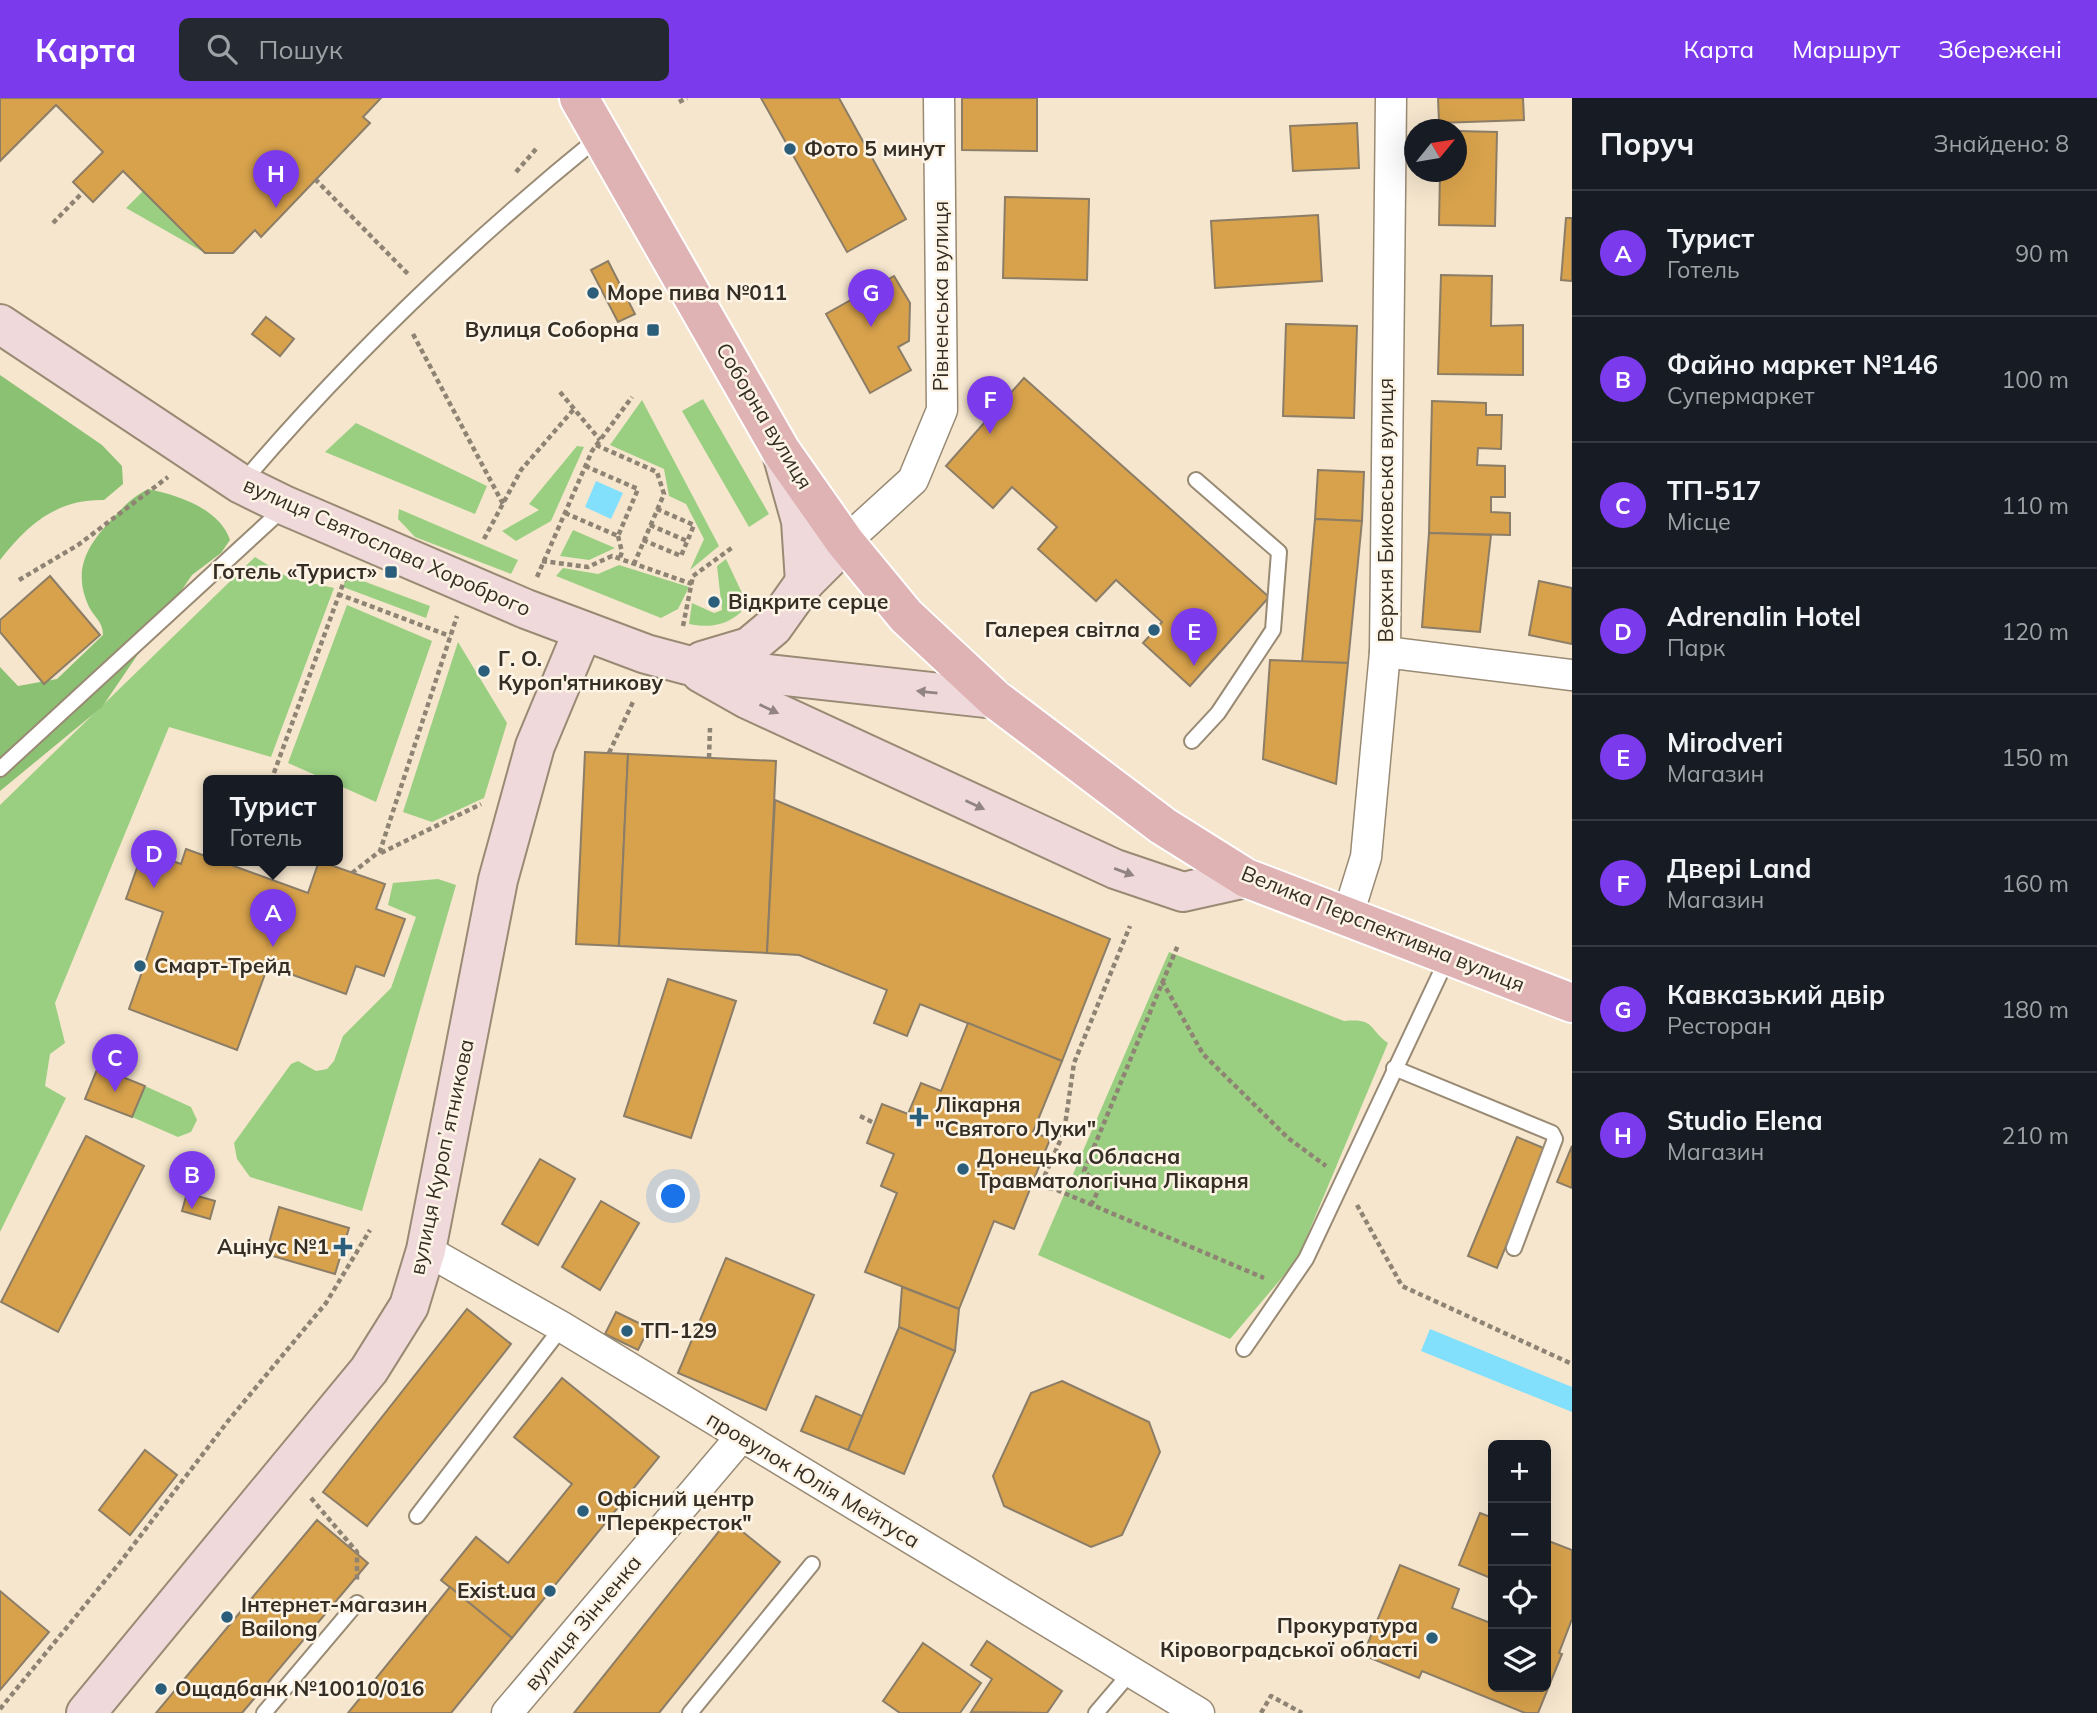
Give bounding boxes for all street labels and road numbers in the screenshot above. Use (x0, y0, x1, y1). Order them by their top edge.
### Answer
street label: Рівненська вулиця (927, 201, 953, 391)
street label: Соборна вулиця (711, 338, 819, 493)
street label: Верхня Биковська вулиця (1372, 378, 1398, 642)
street label: вулиця Святослава Хороброго (240, 471, 535, 621)
street label: Велика Перспективна вулиця (1238, 859, 1529, 997)
street label: вулиця Куропʼятникова (403, 1037, 479, 1277)
street label: провулок Юлія Мейтуса (702, 1405, 925, 1553)
street label: вулиця Зінченка (518, 1549, 646, 1695)

